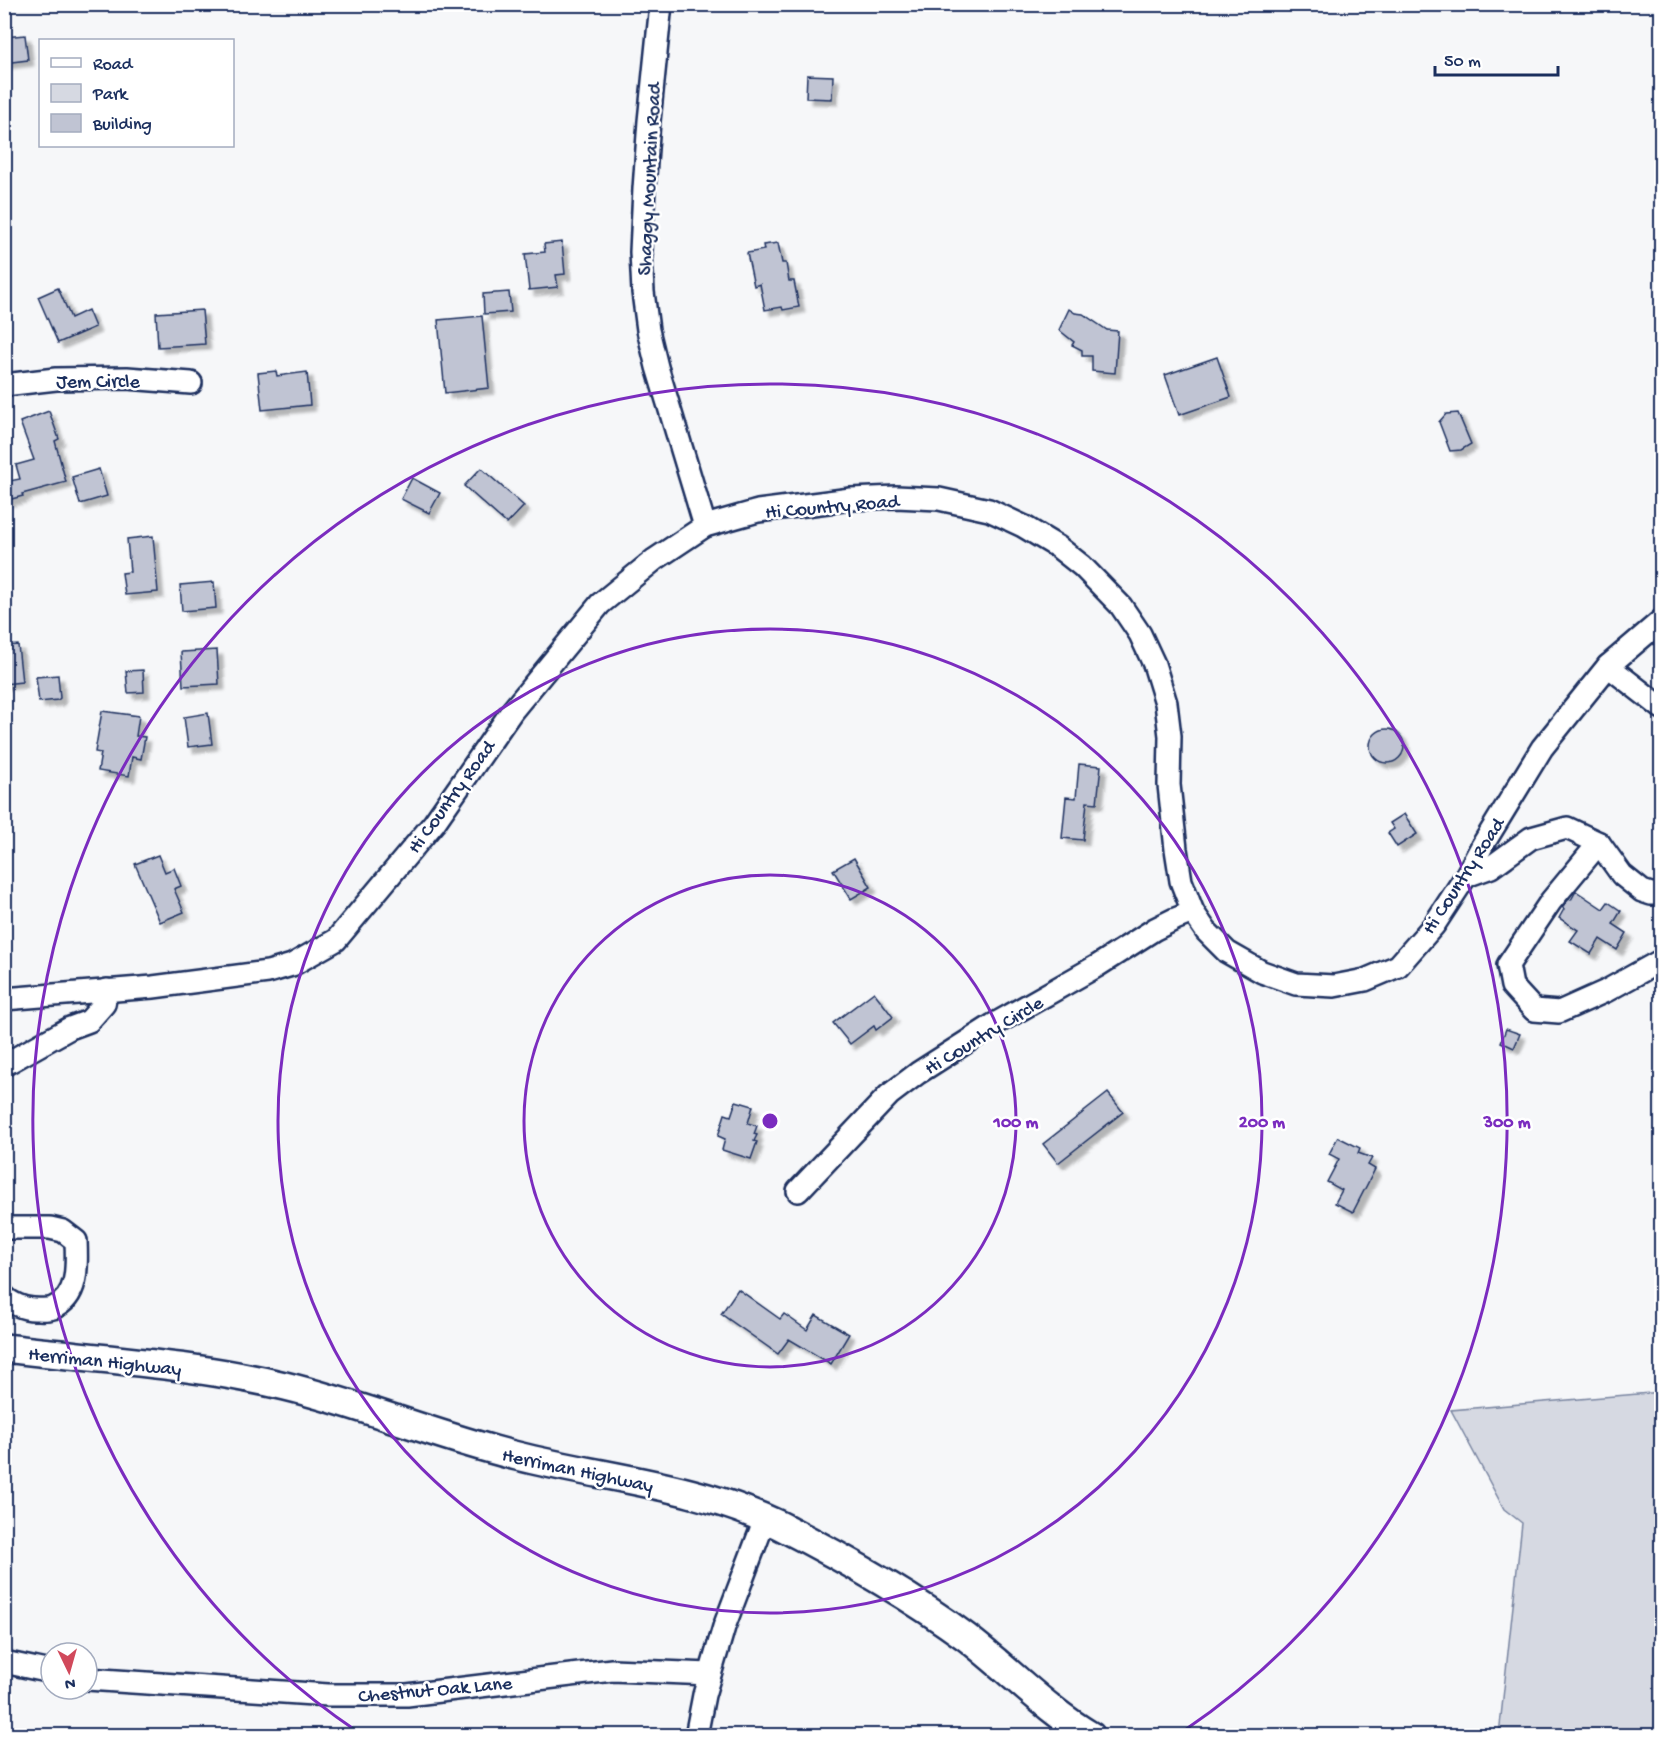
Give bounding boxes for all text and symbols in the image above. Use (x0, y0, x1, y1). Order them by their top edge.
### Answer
legend (39, 39, 234, 147)
scale bar (1435, 39, 1558, 77)
text: 50 m (1444, 52, 1481, 73)
text: Road (93, 55, 134, 76)
street label: Shaggy Mountain Road (635, 80, 668, 276)
text: Park (92, 85, 129, 106)
text: Building (92, 115, 152, 136)
street label: Jem Circle (56, 372, 140, 395)
street label: Hi Country Road (765, 491, 902, 526)
street label: Hi Country Road (404, 735, 503, 859)
street label: Hi Country Road (1419, 812, 1512, 939)
street label: Hi Country Circle (921, 992, 1049, 1081)
centre of rings (760, 1111, 780, 1131)
text: 100 m (993, 1113, 1039, 1134)
text: 200 m (1239, 1113, 1285, 1134)
text: 300 m (1483, 1113, 1531, 1134)
street label: Herriman Highway (27, 1344, 183, 1383)
street label: Herriman Highway (500, 1445, 655, 1500)
north arrow (39, 1641, 99, 1701)
text: N (63, 1673, 76, 1692)
street label: Chestnut Oak Lane (357, 1673, 514, 1710)

